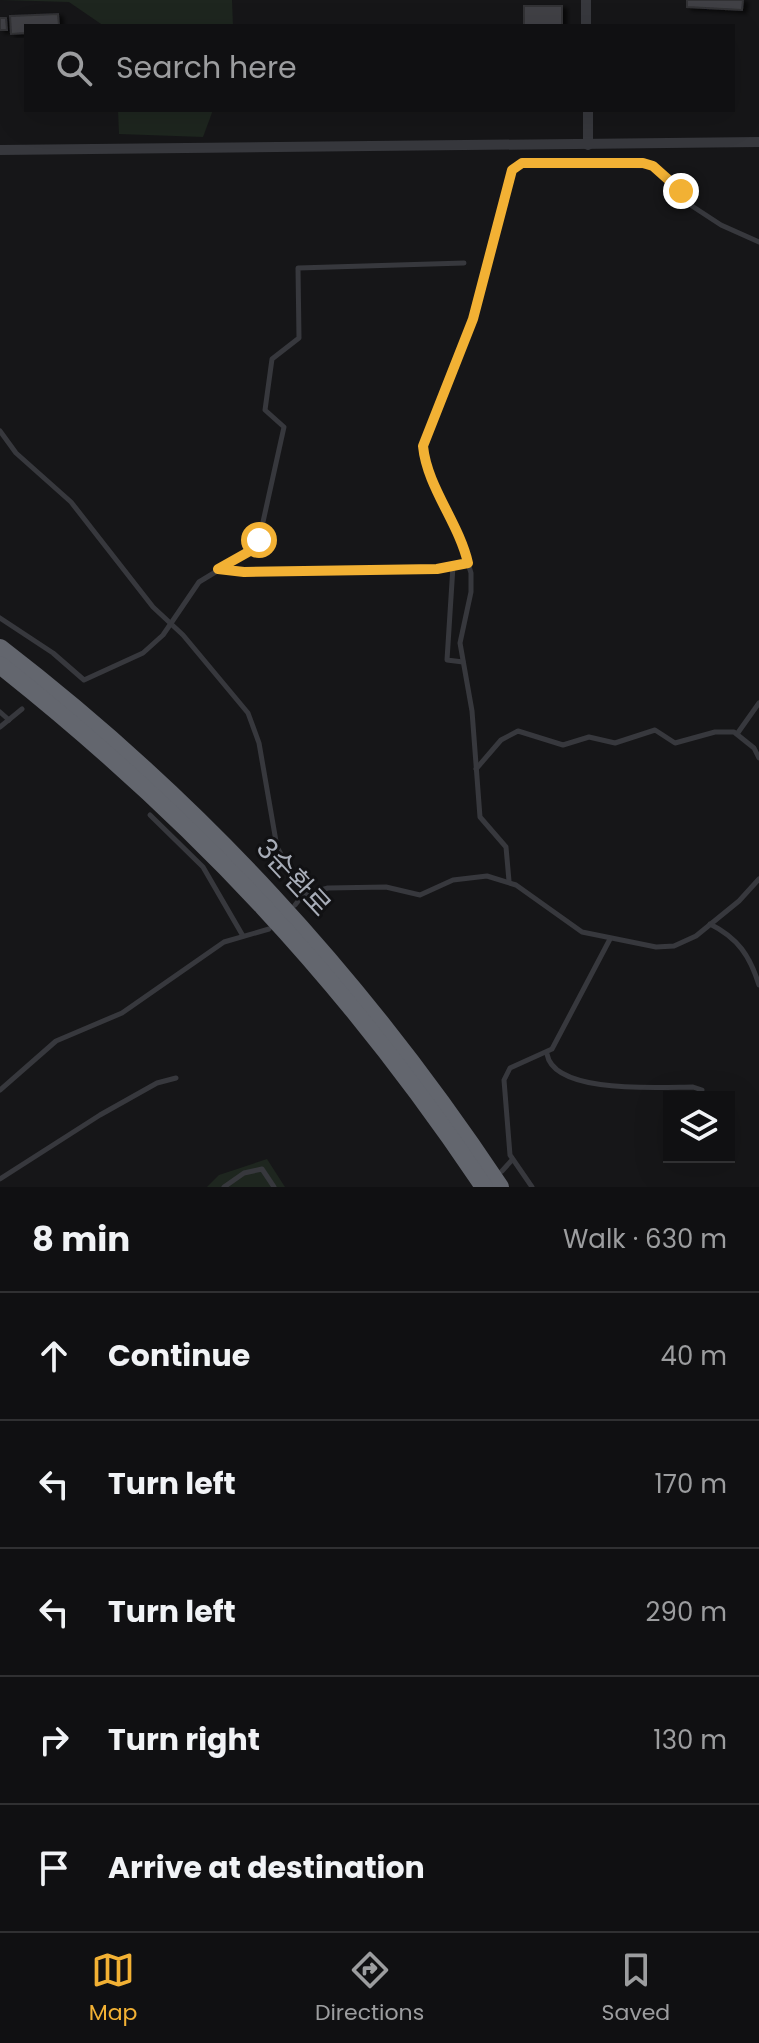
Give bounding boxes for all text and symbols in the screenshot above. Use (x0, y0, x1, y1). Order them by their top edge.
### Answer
search box (24, 24, 735, 112)
icon: search (52, 46, 96, 90)
text: Search here (116, 46, 297, 89)
route end (663, 173, 699, 209)
route start (241, 522, 277, 558)
street label: 3순환로 (247, 830, 340, 925)
map controls (663, 1091, 735, 1163)
button: layers (663, 1091, 735, 1163)
text: 8 min (32, 1215, 130, 1263)
text: Walk · 630 m (563, 1221, 727, 1257)
icon: ahead (32, 1334, 76, 1378)
text: Continue (108, 1334, 250, 1377)
text: 40 m (661, 1338, 727, 1374)
icon: left (32, 1462, 76, 1506)
text: Turn left (108, 1462, 236, 1505)
text: 170 m (654, 1466, 727, 1502)
icon: left (32, 1590, 76, 1634)
text: Turn left (108, 1590, 236, 1633)
text: 290 m (646, 1594, 727, 1630)
icon: right (32, 1718, 76, 1762)
text: Turn right (108, 1718, 260, 1761)
text: 130 m (653, 1722, 727, 1758)
icon: arrive (32, 1846, 76, 1890)
text: Arrive at destination (108, 1846, 425, 1889)
tab: Map (89, 1948, 137, 2029)
tab: Directions (315, 1948, 424, 2029)
tab: Saved (602, 1948, 670, 2029)

